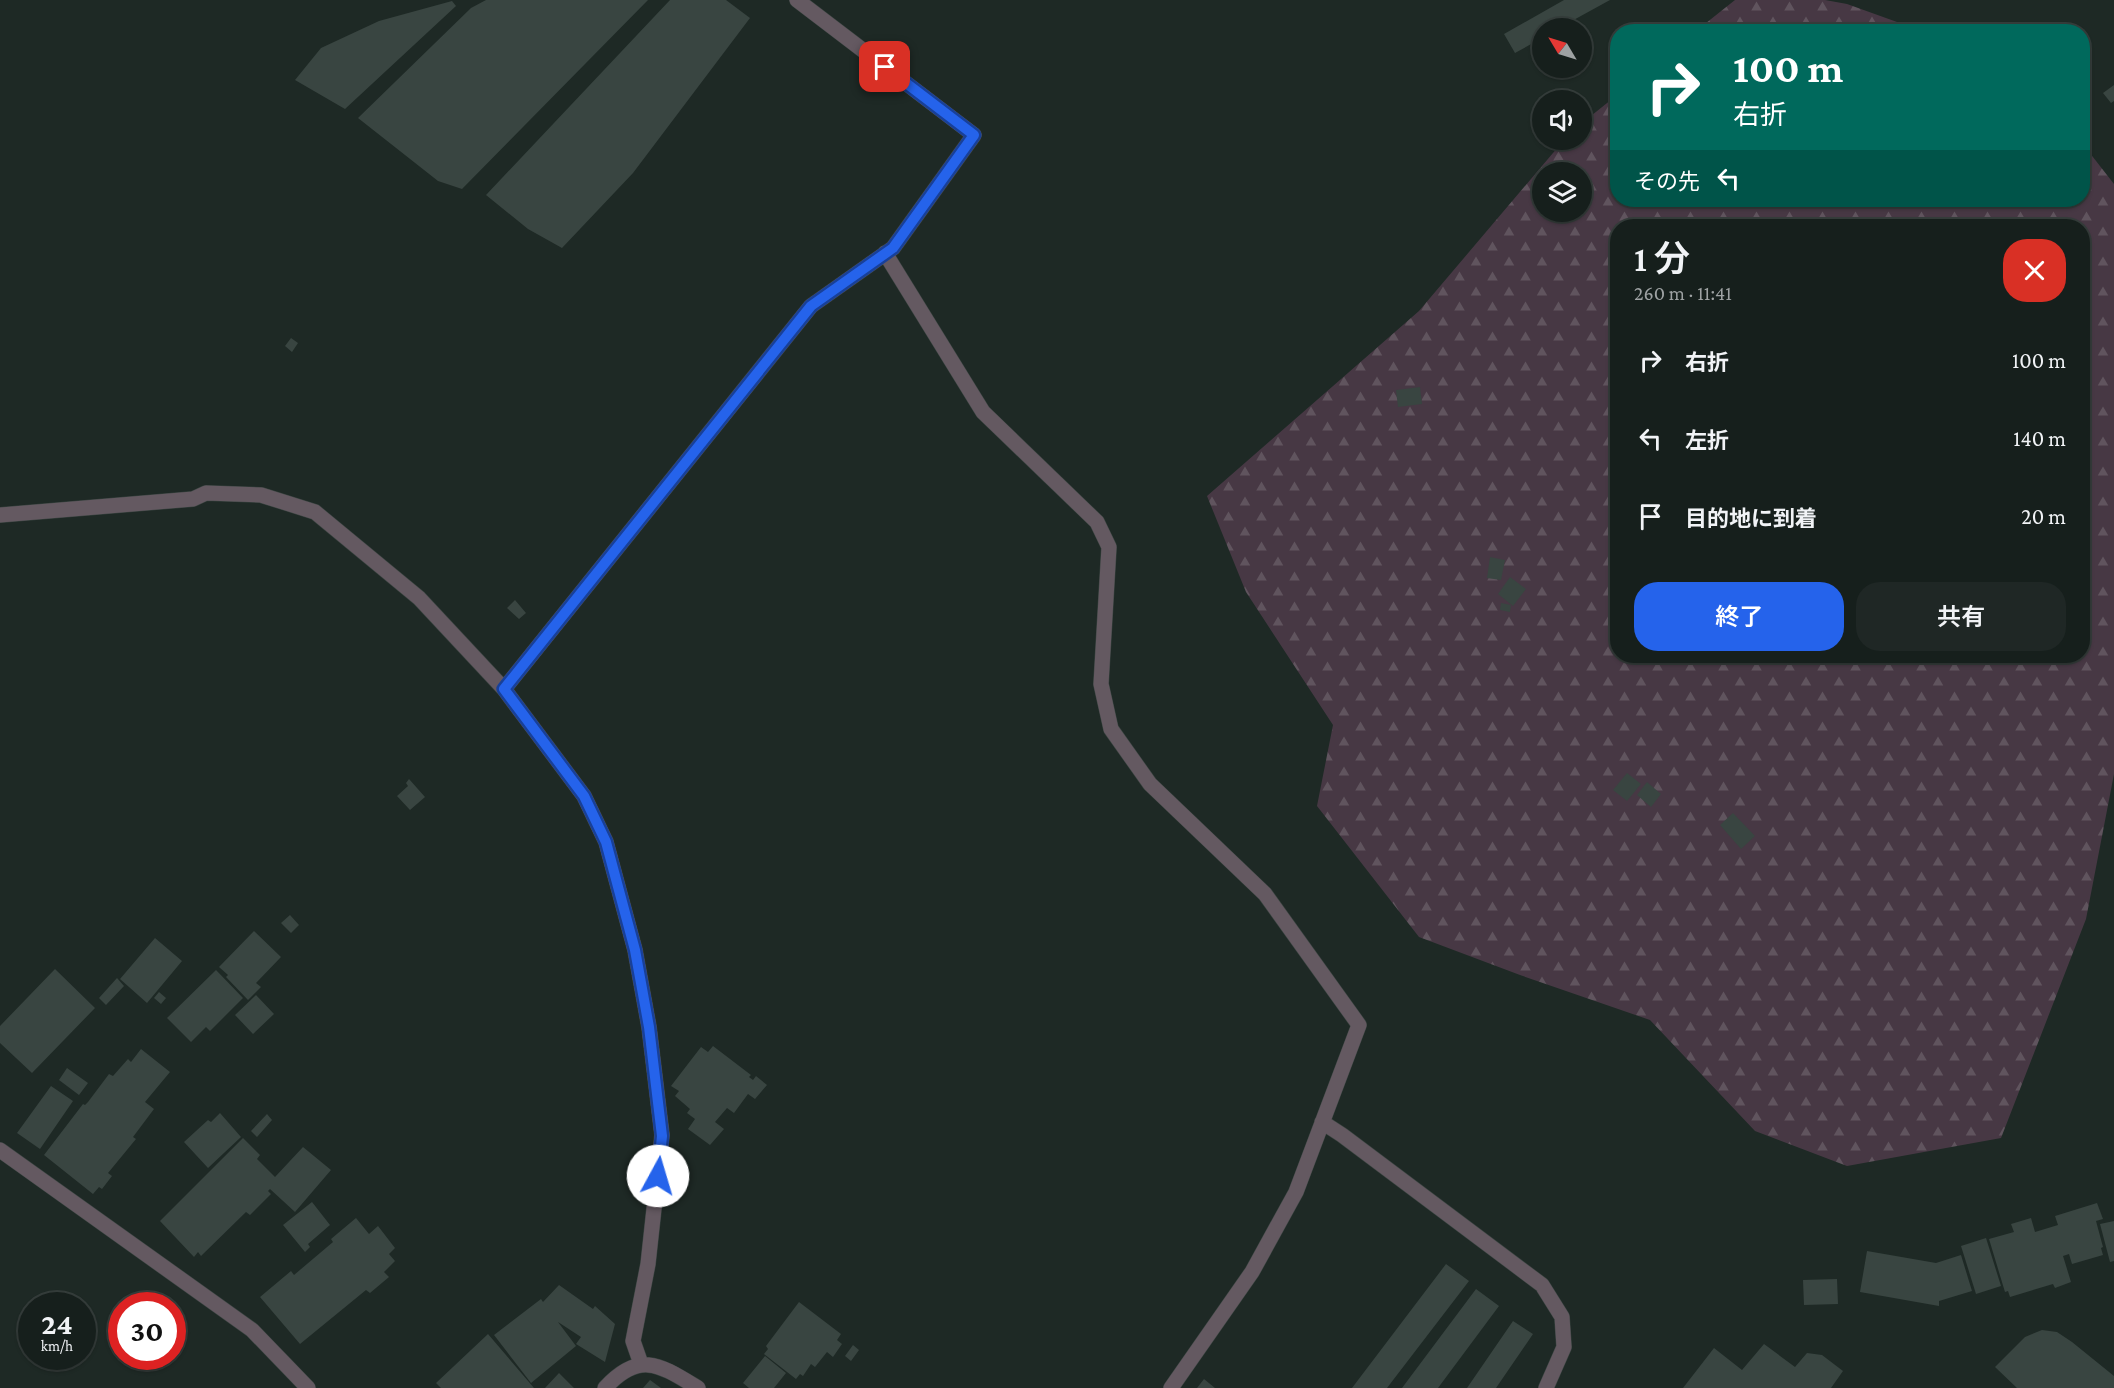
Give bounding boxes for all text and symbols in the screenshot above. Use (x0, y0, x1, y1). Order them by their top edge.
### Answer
north arrow (1532, 18, 1592, 78)
map controls (1532, 18, 1592, 222)
pin (859, 41, 910, 92)
text: 100 m (1733, 44, 1843, 91)
icon: right (1634, 48, 1712, 126)
icon: arrive (868, 50, 901, 83)
button: sound (1532, 90, 1592, 150)
text: 右折 (1733, 100, 1787, 130)
button: layers (1532, 162, 1592, 222)
icon: left (1712, 162, 1745, 195)
text: その先 (1634, 169, 1700, 194)
text: 1 分 (1634, 239, 1690, 279)
button: close (2003, 239, 2066, 302)
text: 260 m · 11:41 (1634, 282, 1732, 304)
icon: right (1634, 344, 1667, 377)
text: 100 m (2012, 348, 2066, 373)
text: 右折 (1685, 350, 1729, 375)
icon: left (1634, 422, 1667, 455)
text: 140 m (2013, 426, 2066, 451)
text: 左折 (1685, 428, 1729, 453)
icon: arrive (1634, 500, 1667, 533)
text: 20 m (2021, 504, 2066, 529)
text: 目的地に到着 (1685, 506, 1817, 531)
button: 終了 (1634, 582, 1844, 651)
button: 共有 (1856, 582, 2066, 651)
position arrow (626, 1144, 690, 1208)
speed limit sign: 30 (108, 1292, 186, 1370)
text: 24 (41, 1307, 73, 1340)
text: km/h (41, 1338, 73, 1354)

